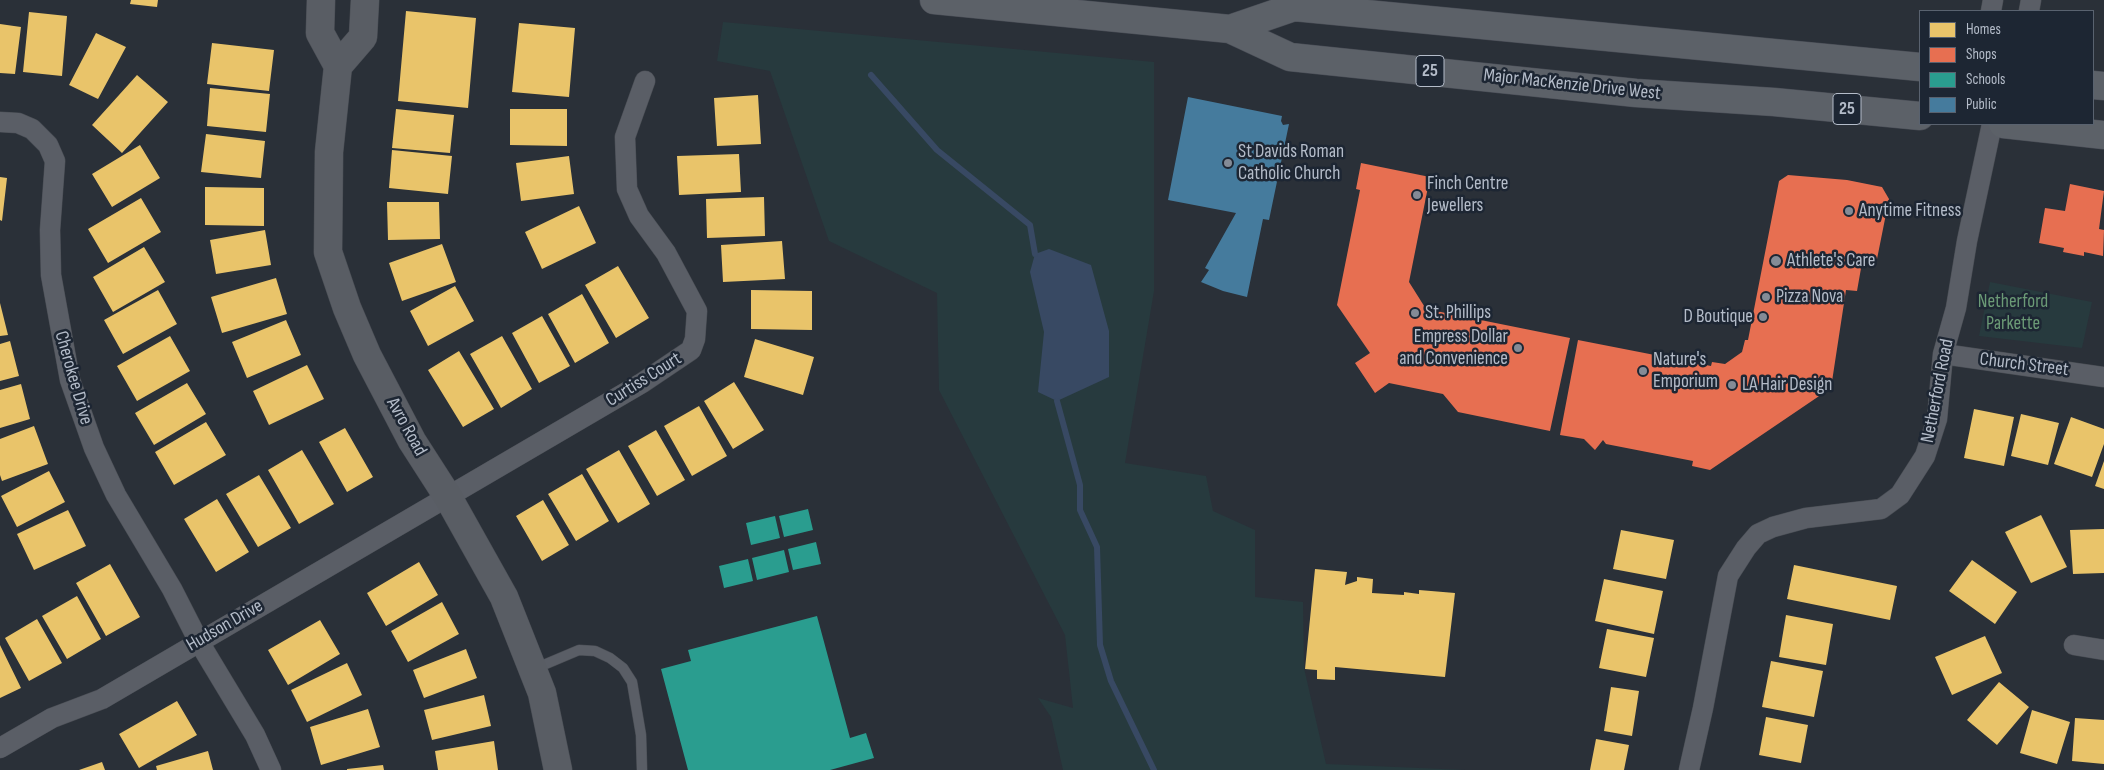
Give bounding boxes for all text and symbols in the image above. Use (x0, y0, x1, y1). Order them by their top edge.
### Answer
legend (1919, 10, 2094, 125)
text: Homes (1966, 20, 2001, 39)
text: Shops (1966, 45, 1997, 64)
road number: 25 (1416, 56, 1444, 86)
street label: Major MacKenzie Drive West (1482, 64, 1662, 106)
text: Schools (1966, 70, 2005, 89)
road number: 25 (1833, 94, 1861, 125)
text: Public (1966, 95, 1997, 114)
place label: St Davids Roman Catholic Church (1238, 141, 1344, 185)
marker: St Davids Roman Catholic Church (1222, 157, 1234, 169)
place label: Finch Centre Jewellers (1427, 173, 1508, 217)
marker: Finch Centre Jewellers (1411, 189, 1423, 201)
place label: Anytime Fitness (1859, 200, 1961, 222)
marker: Anytime Fitness (1843, 205, 1855, 217)
place label: Athlete's Care (1787, 250, 1875, 272)
marker: Athlete's Care (1769, 254, 1783, 268)
place label: Pizza Nova (1776, 286, 1843, 308)
marker: Pizza Nova (1760, 291, 1772, 303)
park label: Netherford Parkette (1978, 291, 2048, 335)
place label: St. Phillips (1425, 302, 1491, 324)
place label: D Boutique (1684, 306, 1753, 328)
marker: St. Phillips (1409, 307, 1421, 319)
marker: D Boutique (1757, 311, 1769, 323)
place label: Empress Dollar and Convenience (1399, 326, 1508, 370)
street label: Cherokee Drive (49, 329, 97, 427)
street label: Netherford Road (1917, 337, 1959, 445)
marker: Empress Dollar and Convenience (1512, 342, 1524, 354)
street label: Curtiss Court (602, 348, 686, 412)
street label: Church Street (1978, 348, 2070, 382)
place label: Nature's Emporium (1653, 349, 1718, 393)
marker: Nature's Emporium (1637, 365, 1649, 377)
place label: LA Hair Design (1742, 374, 1832, 396)
marker: LA Hair Design (1726, 379, 1738, 391)
street label: Avro Road (381, 394, 431, 460)
street label: Hudson Drive (183, 595, 267, 657)

